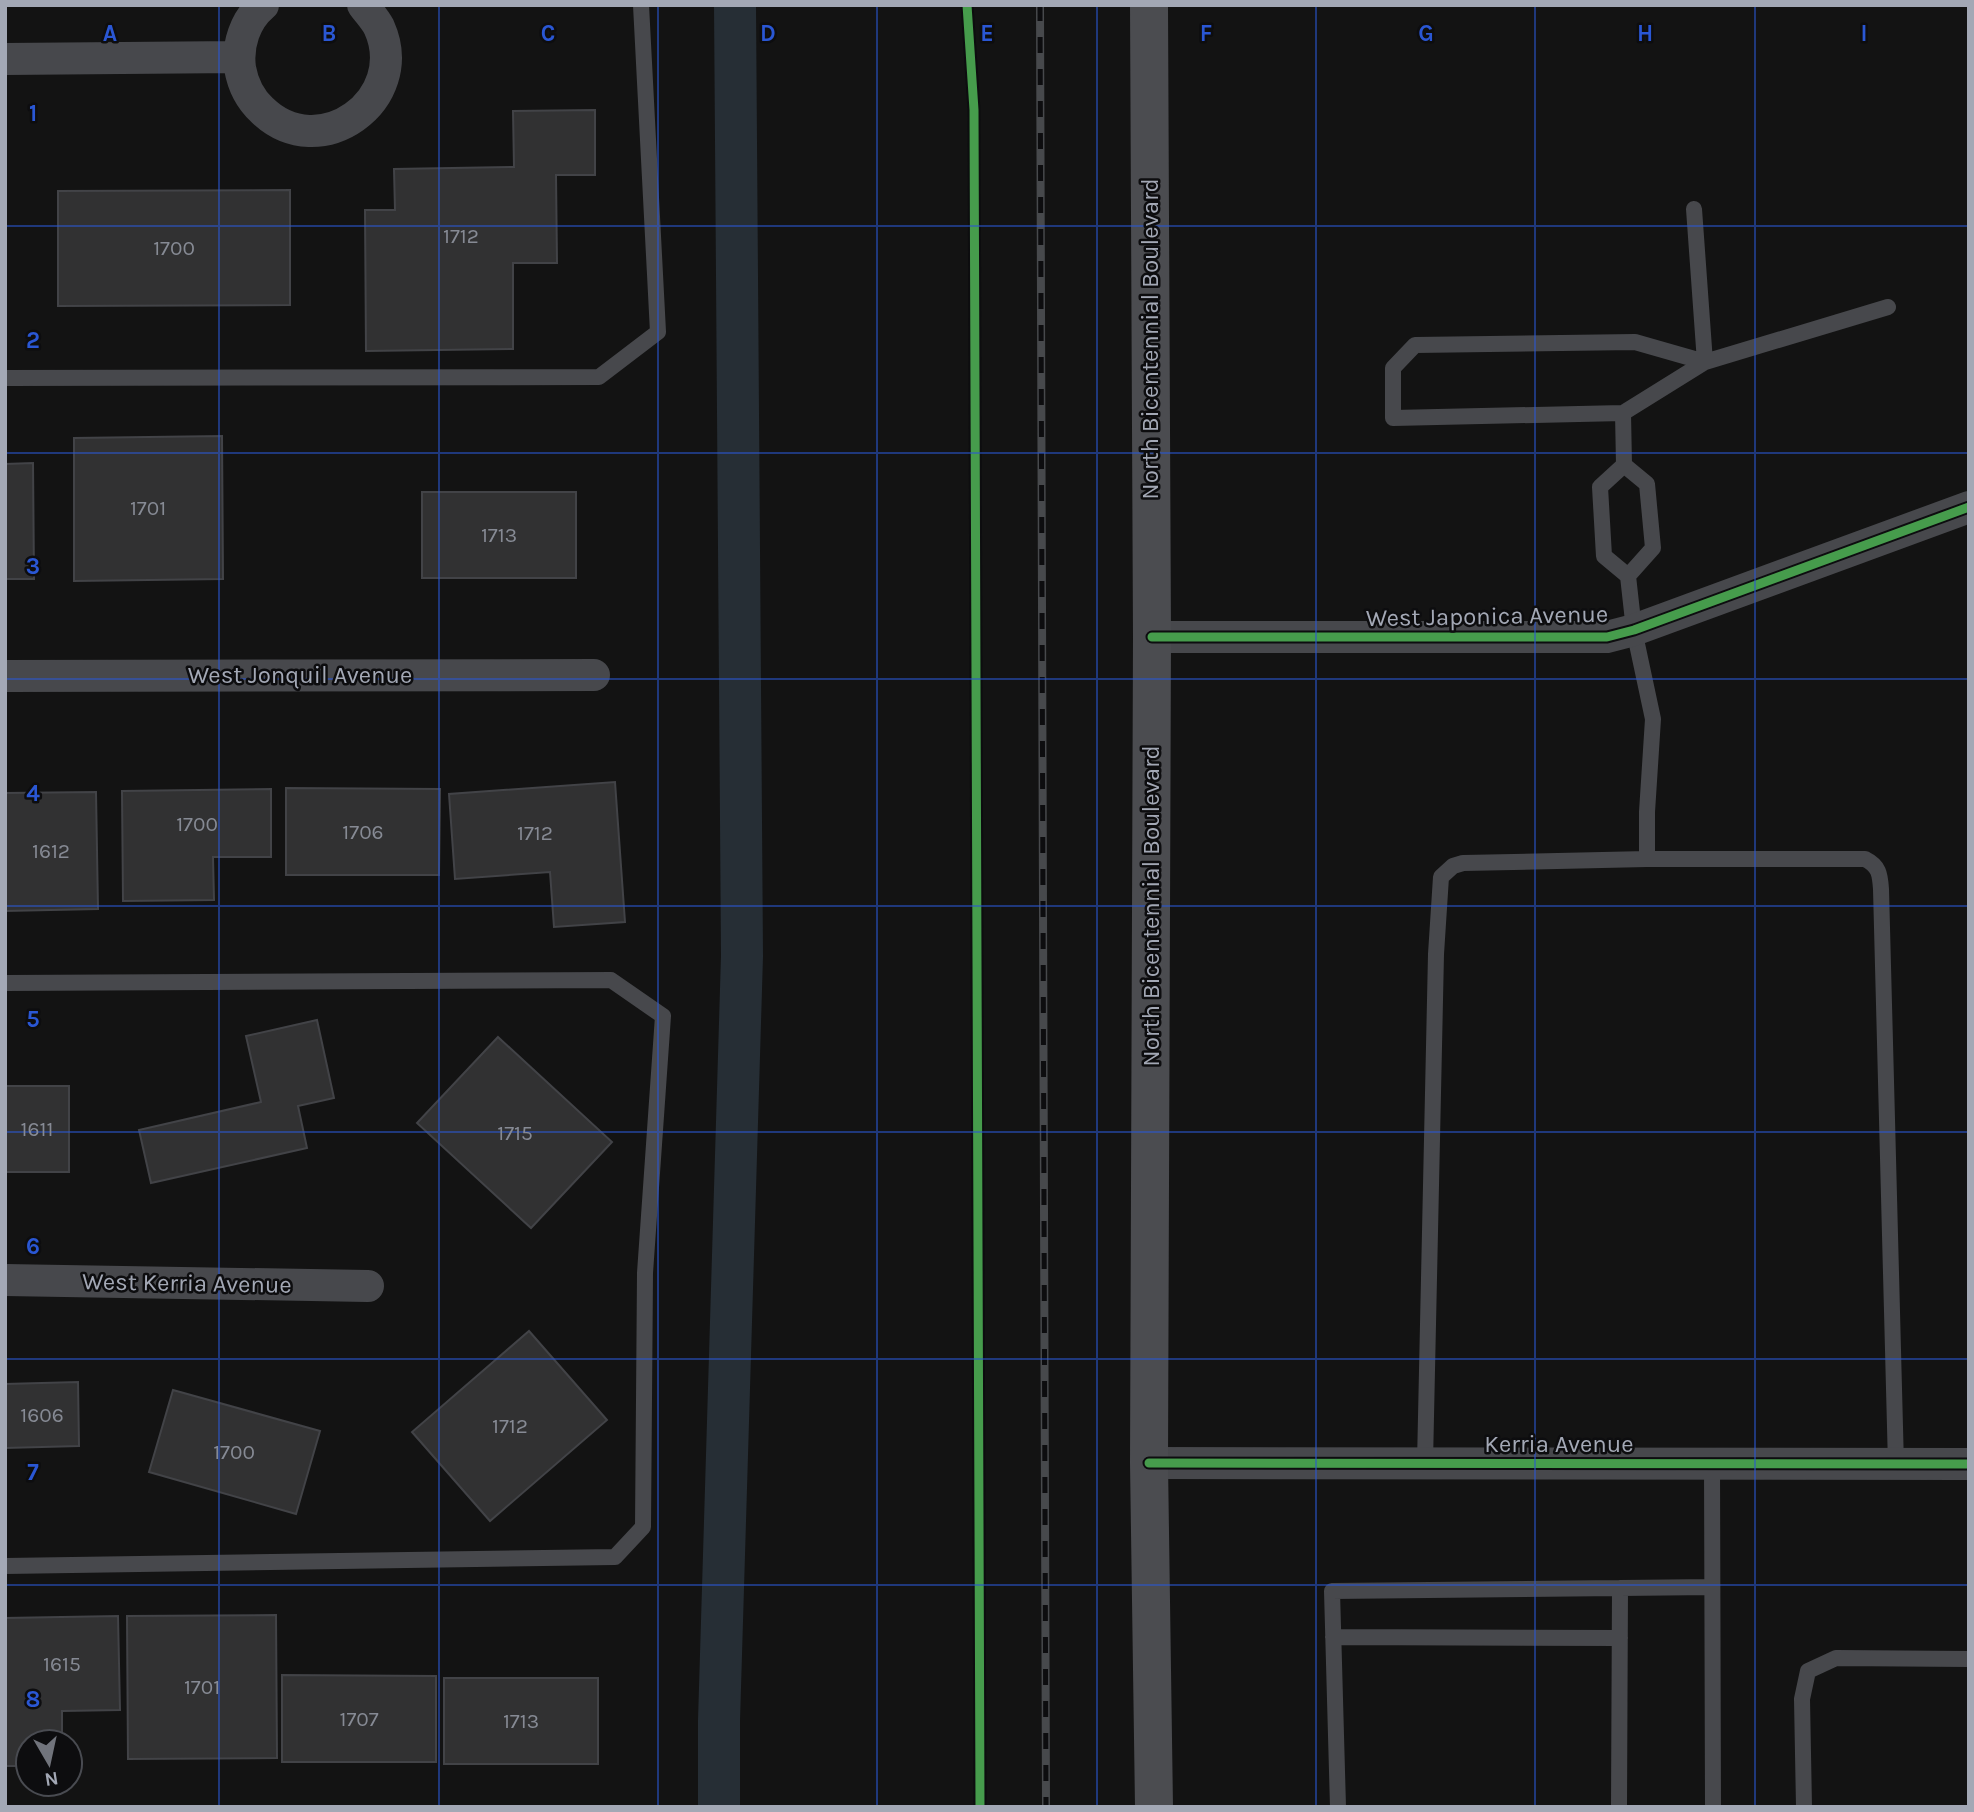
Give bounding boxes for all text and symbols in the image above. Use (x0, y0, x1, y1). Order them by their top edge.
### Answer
text: A (103, 20, 117, 47)
text: B (322, 20, 336, 47)
text: C (541, 20, 555, 47)
text: D (760, 20, 776, 47)
text: E (980, 20, 994, 47)
text: F (1200, 20, 1212, 47)
text: G (1418, 20, 1434, 47)
text: H (1637, 20, 1653, 47)
text: I (1860, 20, 1868, 47)
text: 1 (29, 100, 37, 127)
street label: North Bicentennial Boulevard (1136, 178, 1164, 500)
house number: 1712 (443, 224, 479, 248)
house number: 1700 (153, 236, 195, 260)
text: 2 (26, 327, 40, 354)
house number: 1701 (130, 496, 166, 520)
house number: 1713 (481, 523, 517, 547)
text: 3 (26, 553, 40, 580)
street label: West Japonica Avenue (1366, 600, 1608, 632)
street label: West Jonquil Avenue (188, 661, 412, 689)
street label: North Bicentennial Boulevard (1137, 745, 1165, 1067)
text: 4 (26, 780, 40, 807)
house number: 1700 (176, 812, 218, 836)
house number: 1706 (342, 820, 384, 844)
house number: 1712 (517, 821, 553, 845)
house number: 1612 (32, 839, 70, 863)
text: 5 (26, 1006, 40, 1033)
house number: 1611 (21, 1117, 53, 1141)
house number: 1715 (497, 1121, 533, 1145)
text: 6 (26, 1233, 40, 1260)
street label: West Kerria Avenue (82, 1267, 292, 1299)
house number: 1606 (20, 1403, 64, 1427)
house number: 1712 (492, 1414, 528, 1438)
street label: Kerria Avenue (1484, 1430, 1634, 1458)
house number: 1700 (213, 1440, 255, 1464)
text: 7 (27, 1459, 39, 1486)
house number: 1615 (43, 1652, 81, 1676)
house number: 1701 (184, 1675, 220, 1699)
text: 8 (26, 1686, 40, 1713)
house number: 1707 (339, 1707, 379, 1731)
house number: 1713 (503, 1709, 539, 1733)
north arrow (14, 1728, 84, 1798)
text: N (43, 1767, 60, 1791)

